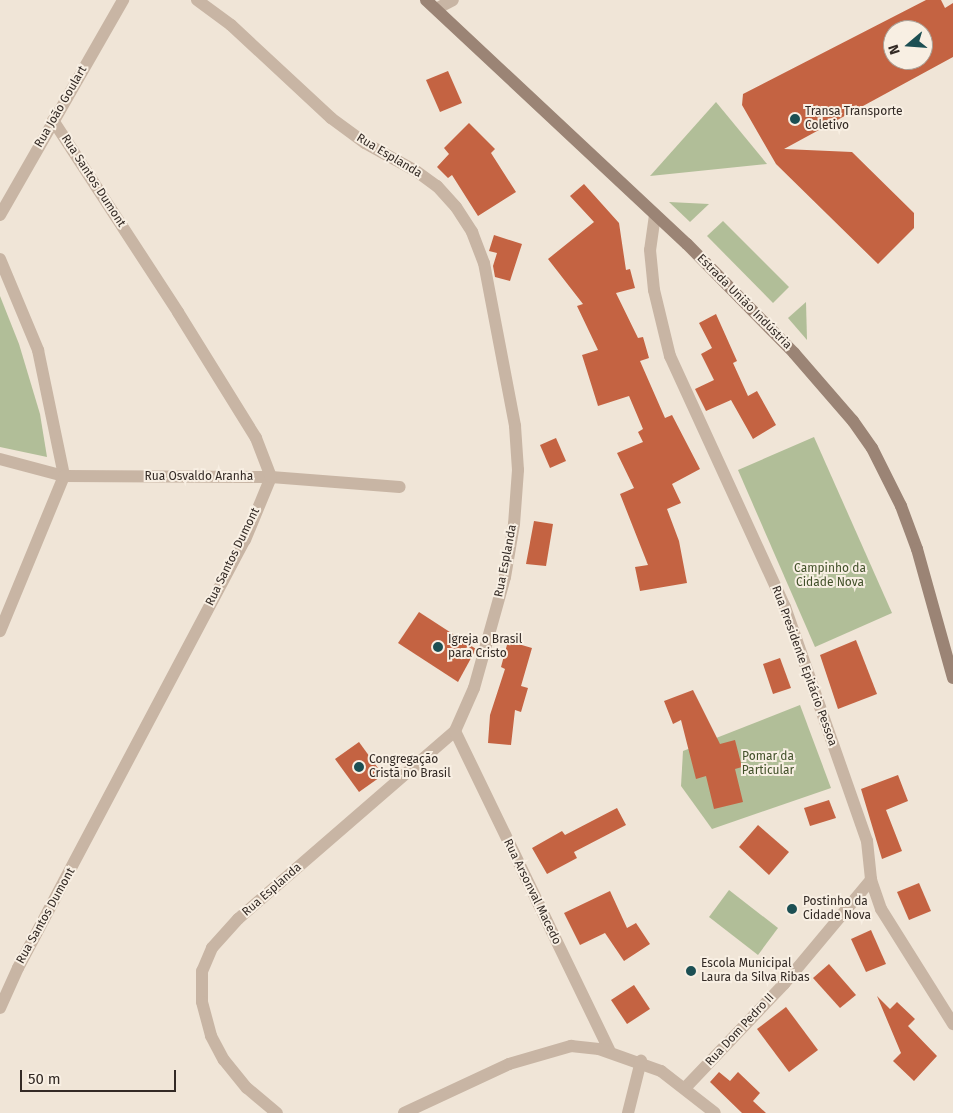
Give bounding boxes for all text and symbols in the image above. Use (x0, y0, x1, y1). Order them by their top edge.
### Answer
north arrow (883, 20, 933, 70)
text: N (885, 42, 904, 57)
street label: Rua João Goulart (32, 64, 90, 150)
place label: Transa Transporte Coletivo (805, 105, 902, 133)
marker: Transa Transporte Coletivo (789, 113, 801, 125)
street label: Rua Esplanda (354, 131, 424, 181)
street label: Rua Santos Dumont (58, 132, 128, 230)
street label: Estrada União Indústria (694, 252, 794, 352)
street label: Rua Osvaldo Aranha (145, 470, 253, 484)
street label: Rua Santos Dumont (203, 506, 263, 608)
street label: Rua Esplanda (492, 523, 520, 599)
park label: Campinho da Cidade Nova (794, 562, 866, 590)
street label: Rua Presidente Epitácio Pessoa (768, 584, 840, 748)
place label: Igreja o Brasil para Cristo (448, 633, 522, 661)
marker: Igreja o Brasil para Cristo (432, 641, 444, 653)
park label: Pomar da Particular (742, 750, 794, 778)
place label: Congregação Cristã no Brasil (369, 753, 451, 781)
marker: Congregação Cristã no Brasil (353, 761, 365, 773)
street label: Rua Arsonval Macedo (500, 837, 564, 947)
street label: Rua Esplanda (239, 860, 305, 920)
street label: Rua Santos Dumont (14, 866, 78, 966)
place label: Postinho da Cidade Nova (803, 895, 871, 923)
marker: Postinho da Cidade Nova (785, 902, 799, 916)
place label: Escola Municipal Laura da Silva Ribas (701, 957, 810, 985)
marker: Escola Municipal Laura da Silva Ribas (685, 965, 697, 977)
street label: Rua Dom Pedro II (703, 991, 777, 1069)
scale bar (22, 1060, 179, 1092)
text: 50 m (28, 1070, 61, 1088)

